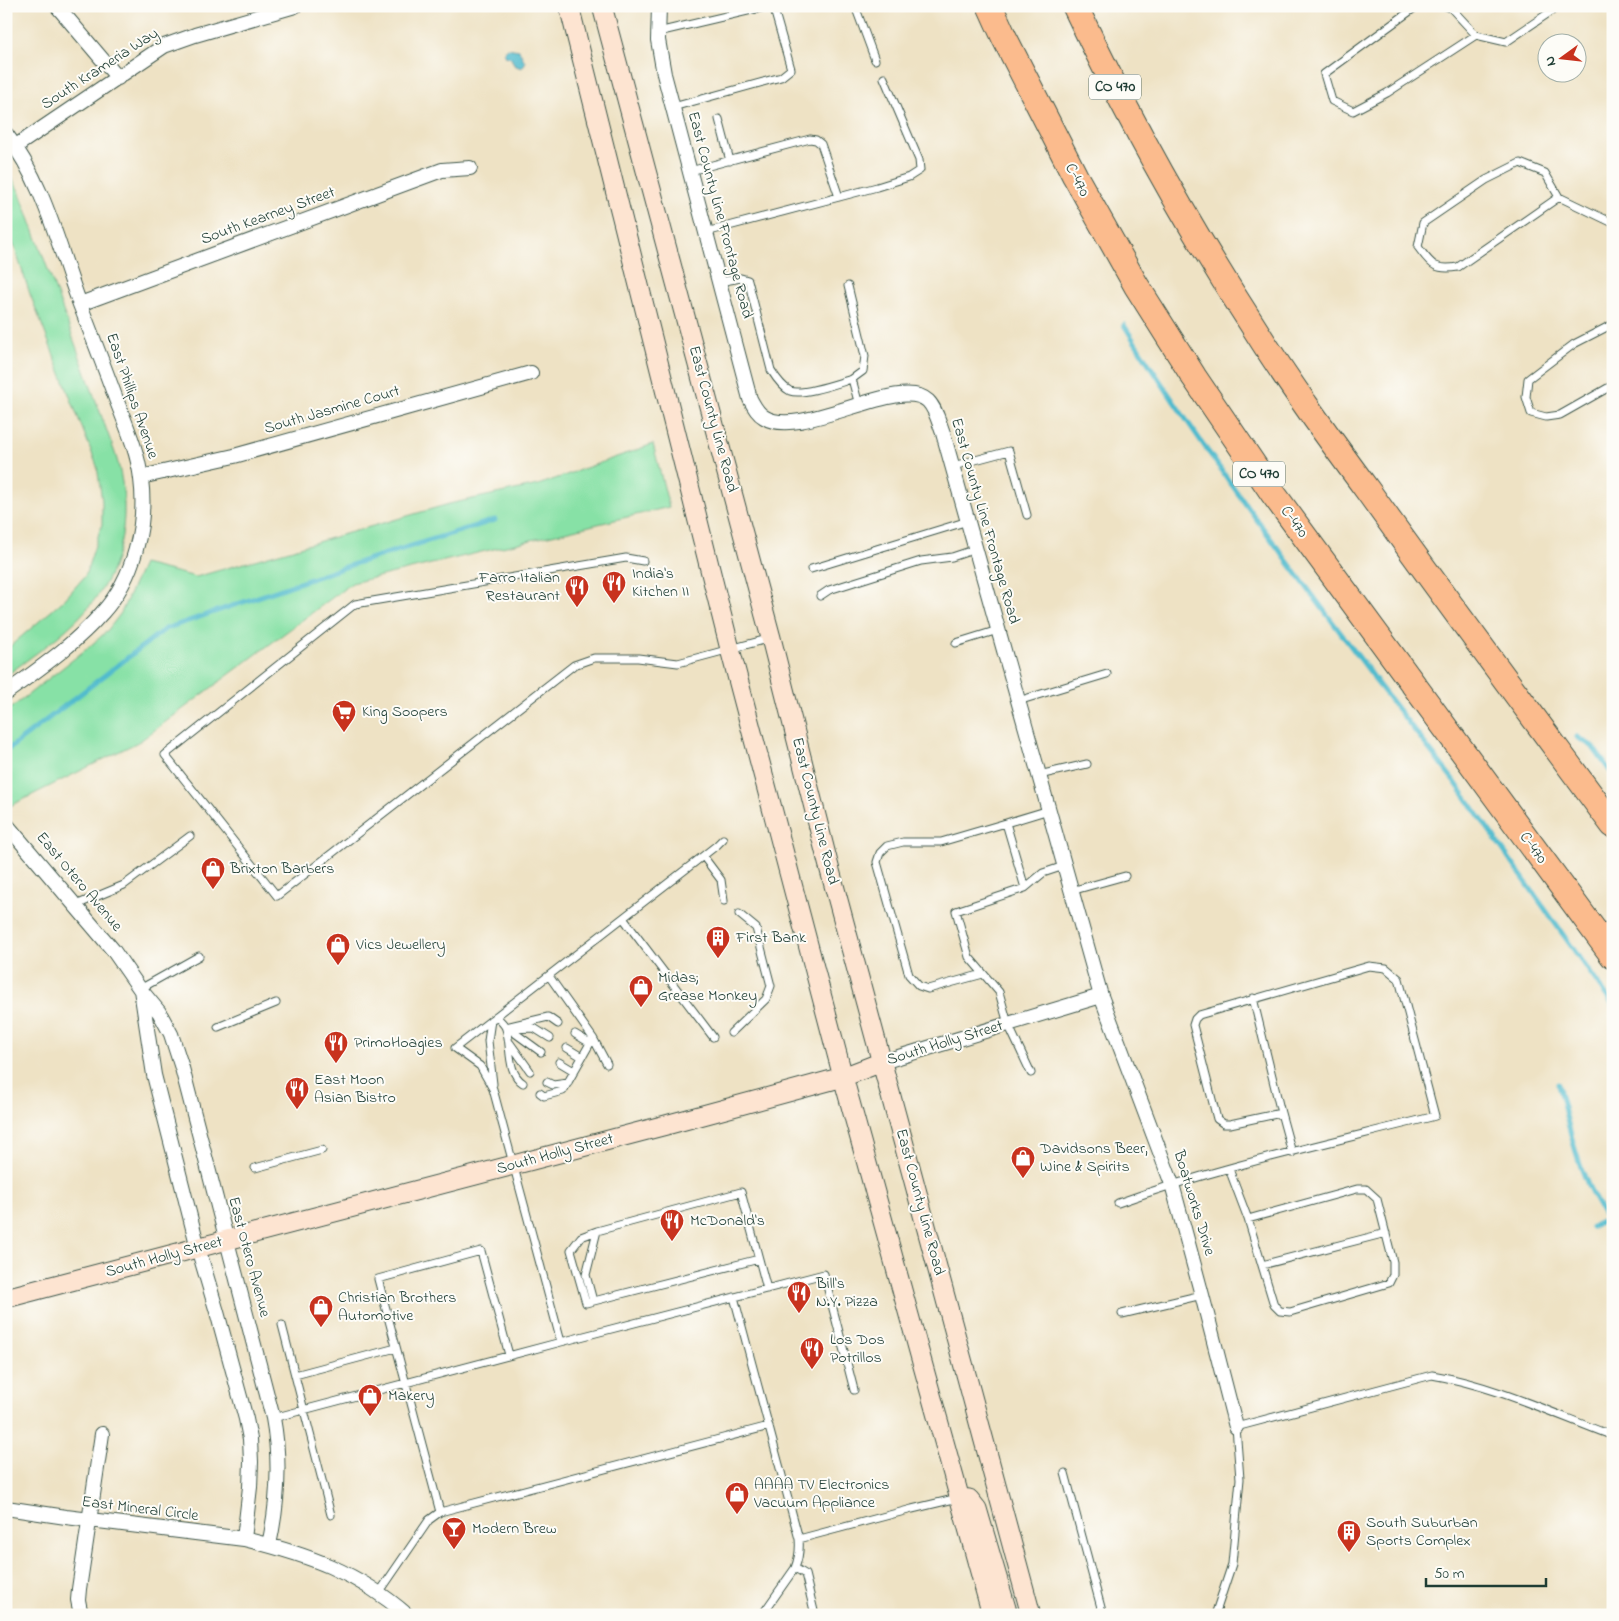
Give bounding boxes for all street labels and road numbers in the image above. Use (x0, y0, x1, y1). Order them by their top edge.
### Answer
street label: South Krameria Way (36, 22, 164, 116)
road number: CO 470 (1089, 74, 1141, 100)
street label: East County Line Frontage Road (681, 109, 759, 321)
street label: C-470 (1058, 159, 1096, 201)
street label: South Kearney Street (197, 180, 339, 251)
street label: East Phillips Avenue (99, 330, 165, 463)
street label: East County Line Road (682, 343, 744, 495)
street label: South Jasmine Court (261, 379, 403, 441)
street label: East County Line Frontage Road (944, 415, 1026, 627)
road number: CO 470 (1233, 462, 1285, 486)
street label: C-470 (1274, 501, 1314, 543)
street label: East County Line Road (785, 735, 845, 887)
street label: East Otero Avenue (30, 827, 129, 938)
street label: C-470 (1513, 827, 1553, 869)
street label: South Holly Street (884, 1014, 1007, 1072)
street label: East County Line Road (889, 1126, 951, 1278)
street label: South Holly Street (494, 1127, 617, 1181)
street label: Boatworks Drive (1166, 1146, 1222, 1260)
street label: East Otero Avenue (221, 1194, 277, 1321)
street label: South Holly Street (103, 1230, 226, 1284)
street label: East Mineral Circle (80, 1490, 201, 1528)

